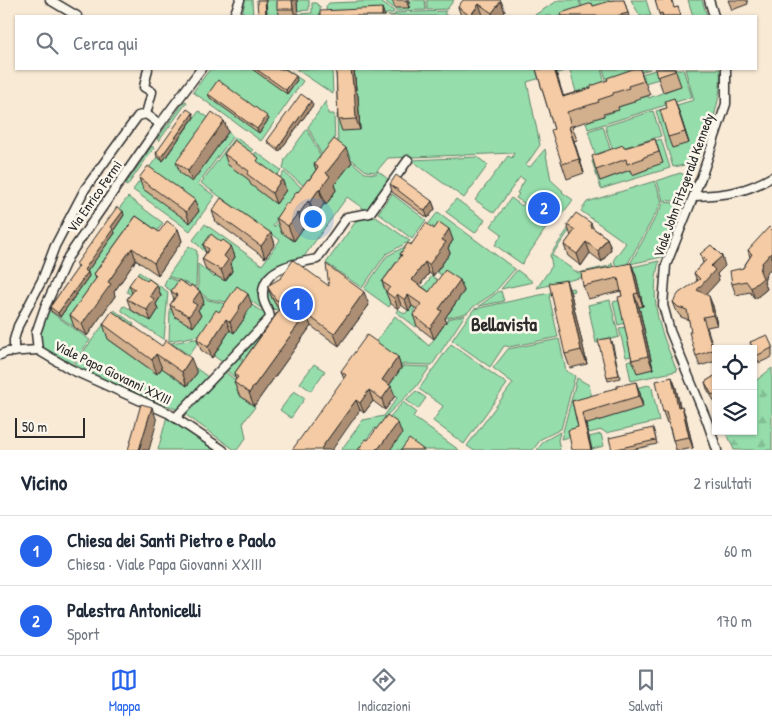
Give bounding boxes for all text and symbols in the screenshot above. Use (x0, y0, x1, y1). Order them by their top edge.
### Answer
search box (15, 15, 757, 70)
icon: search (33, 29, 61, 57)
text: Cerca qui (73, 30, 138, 56)
street label: Viale John Fitzgerald Kennedy (648, 110, 719, 260)
street label: Via Enrico Fermi (62, 156, 126, 236)
pin: 2 (528, 189, 560, 227)
your location (300, 206, 326, 232)
pin: 1 (281, 285, 313, 323)
district label: Bellavista (471, 311, 538, 337)
street label: Viale Papa Giovanni XXIII (51, 335, 175, 410)
map controls (712, 345, 757, 435)
button: locate (712, 345, 757, 390)
button: layers (712, 390, 757, 435)
scale bar (15, 415, 85, 438)
text: 50 m (22, 417, 47, 436)
text: Vicino (20, 468, 67, 497)
text: 2 risultati (693, 472, 752, 494)
text: Chiesa dei Santi Pietro e Paolo (67, 527, 276, 553)
text: 1 (33, 540, 39, 562)
text: 60 m (724, 540, 752, 562)
text: Chiesa · Viale Papa Giovanni XXIII (67, 553, 262, 575)
text: Palestra Antonicelli (67, 597, 201, 623)
text: 2 (32, 610, 40, 632)
text: 170 m (717, 610, 752, 632)
text: Sport (67, 623, 99, 645)
tab: Mappa (109, 666, 140, 715)
tab: Indicazioni (358, 666, 411, 715)
tab: Salvati (629, 666, 663, 715)

